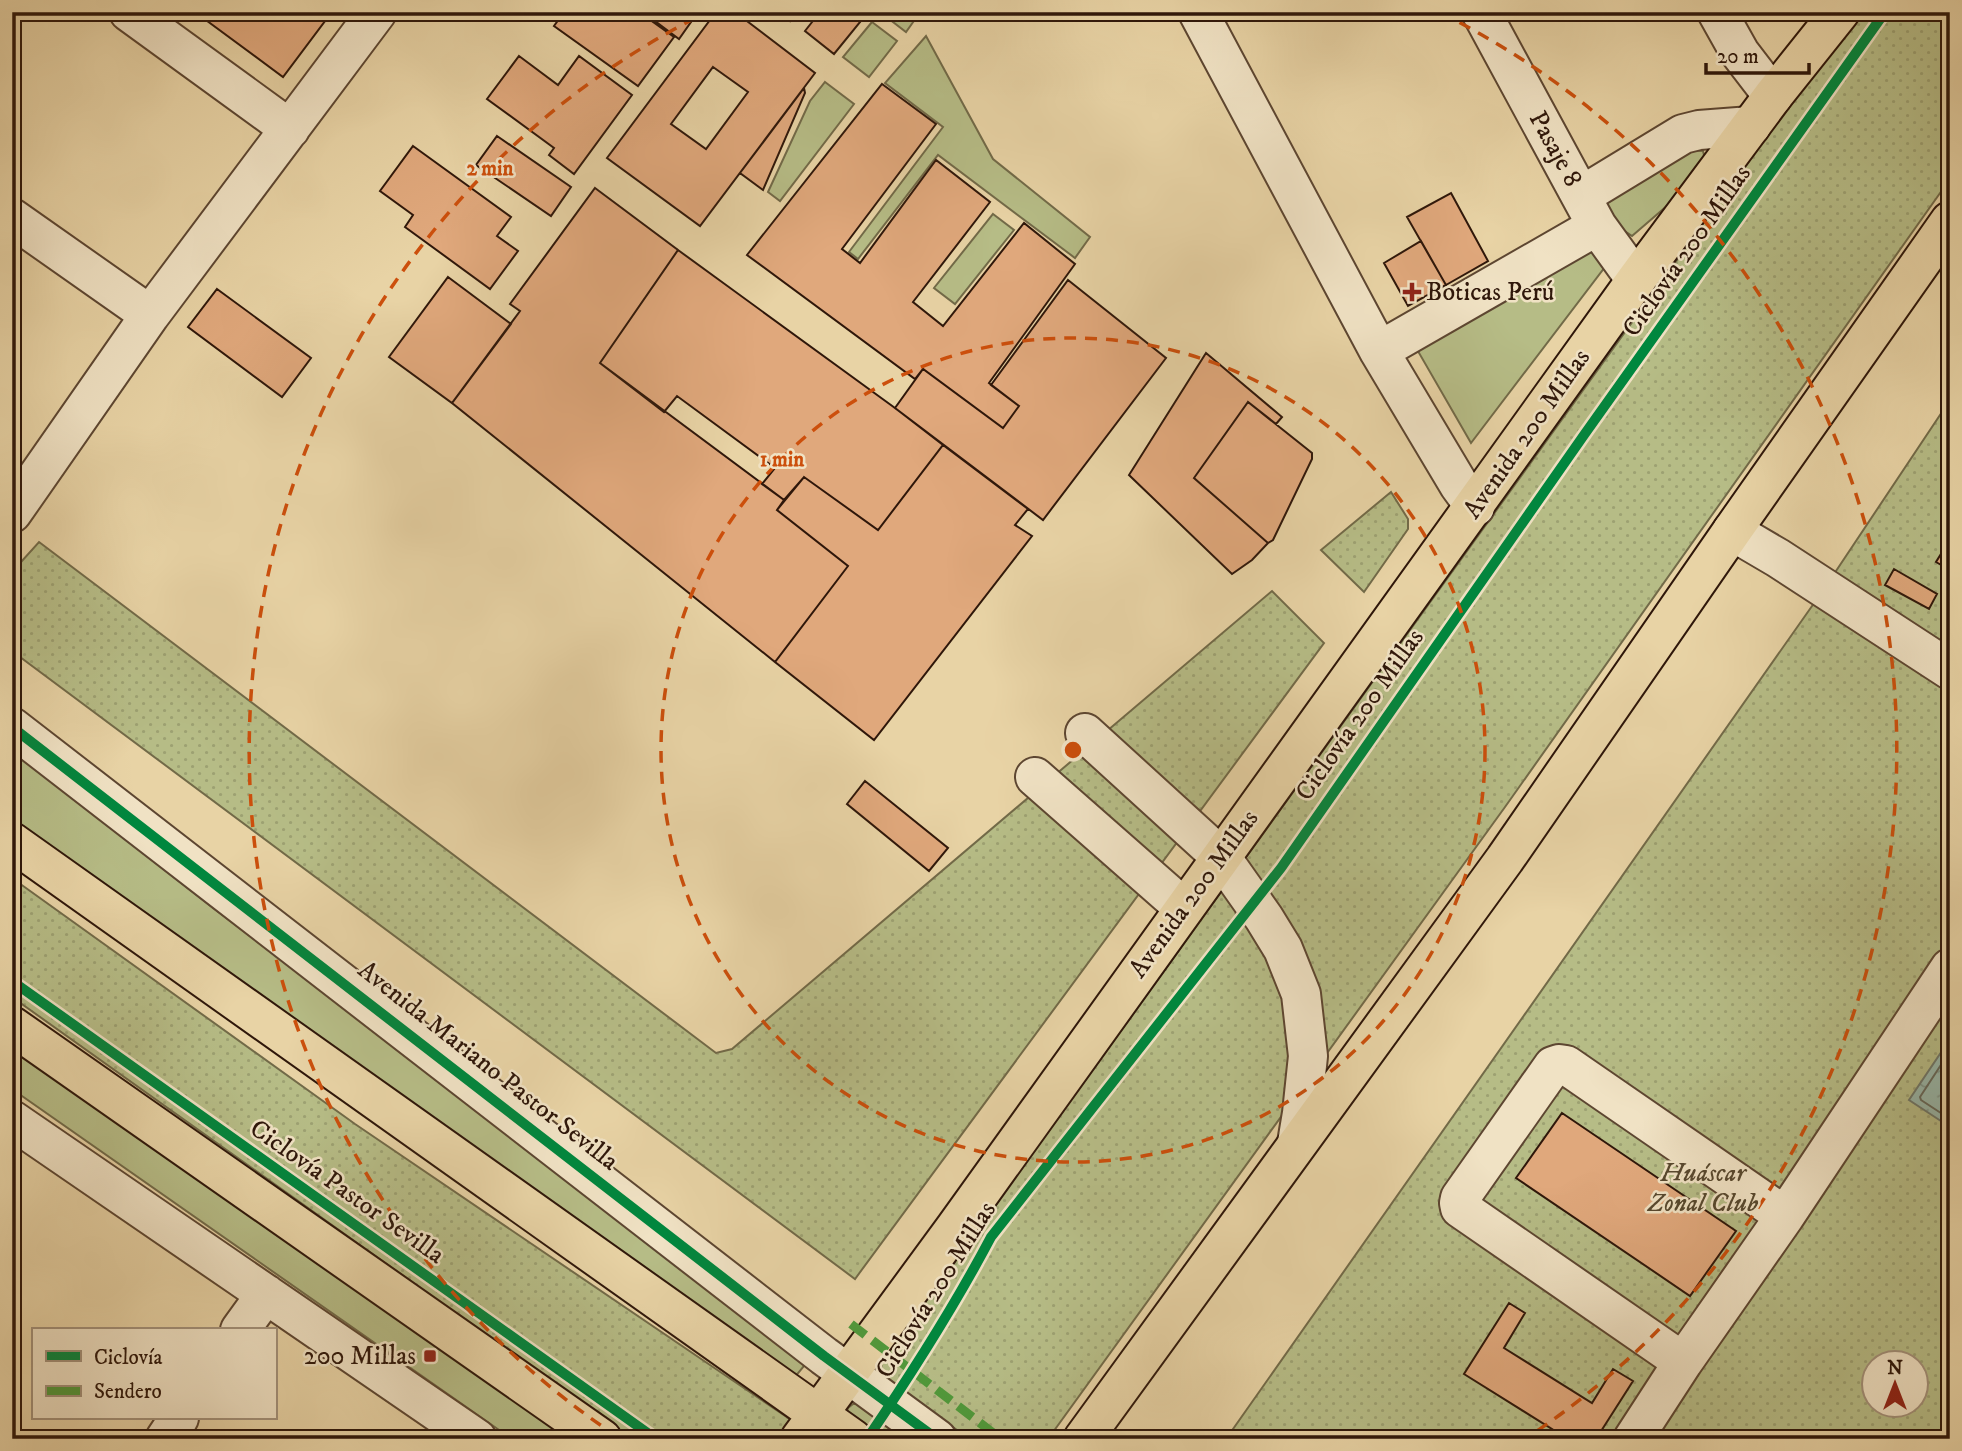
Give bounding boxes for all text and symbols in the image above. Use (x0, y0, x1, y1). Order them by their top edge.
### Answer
scale bar (1706, 32, 1810, 76)
text: 20 m (1717, 44, 1759, 70)
street label: Pasaje 8 (1521, 105, 1589, 193)
text: 2 min (467, 156, 515, 182)
street label: Ciclovía 200 Millas (1615, 159, 1759, 343)
place label: Boticas Perú (1426, 276, 1554, 309)
marker: Boticas Perú (1404, 284, 1420, 300)
street label: Avenida 200 Millas (1456, 343, 1598, 525)
text: 1 min (760, 447, 805, 473)
street label: Ciclovía 200 Millas (1288, 623, 1432, 807)
centre of rings (1061, 738, 1085, 762)
street label: Avenida 200 Millas (1122, 803, 1266, 985)
street label: Avenida Mariano Pastor Sevilla (351, 954, 625, 1178)
street label: Ciclovía Pastor Sevilla (243, 1112, 451, 1272)
park label: Huáscar Zonal Club (1646, 1157, 1758, 1220)
street label: Ciclovía 200 Millas (868, 1195, 1004, 1385)
legend (32, 1328, 276, 1420)
place label: 200 Millas (304, 1340, 416, 1373)
text: Ciclovía (94, 1345, 162, 1371)
marker: 200 Millas (422, 1348, 438, 1364)
north arrow (1860, 1350, 1930, 1420)
text: N (1887, 1357, 1903, 1380)
text: Sendero (94, 1379, 162, 1405)

